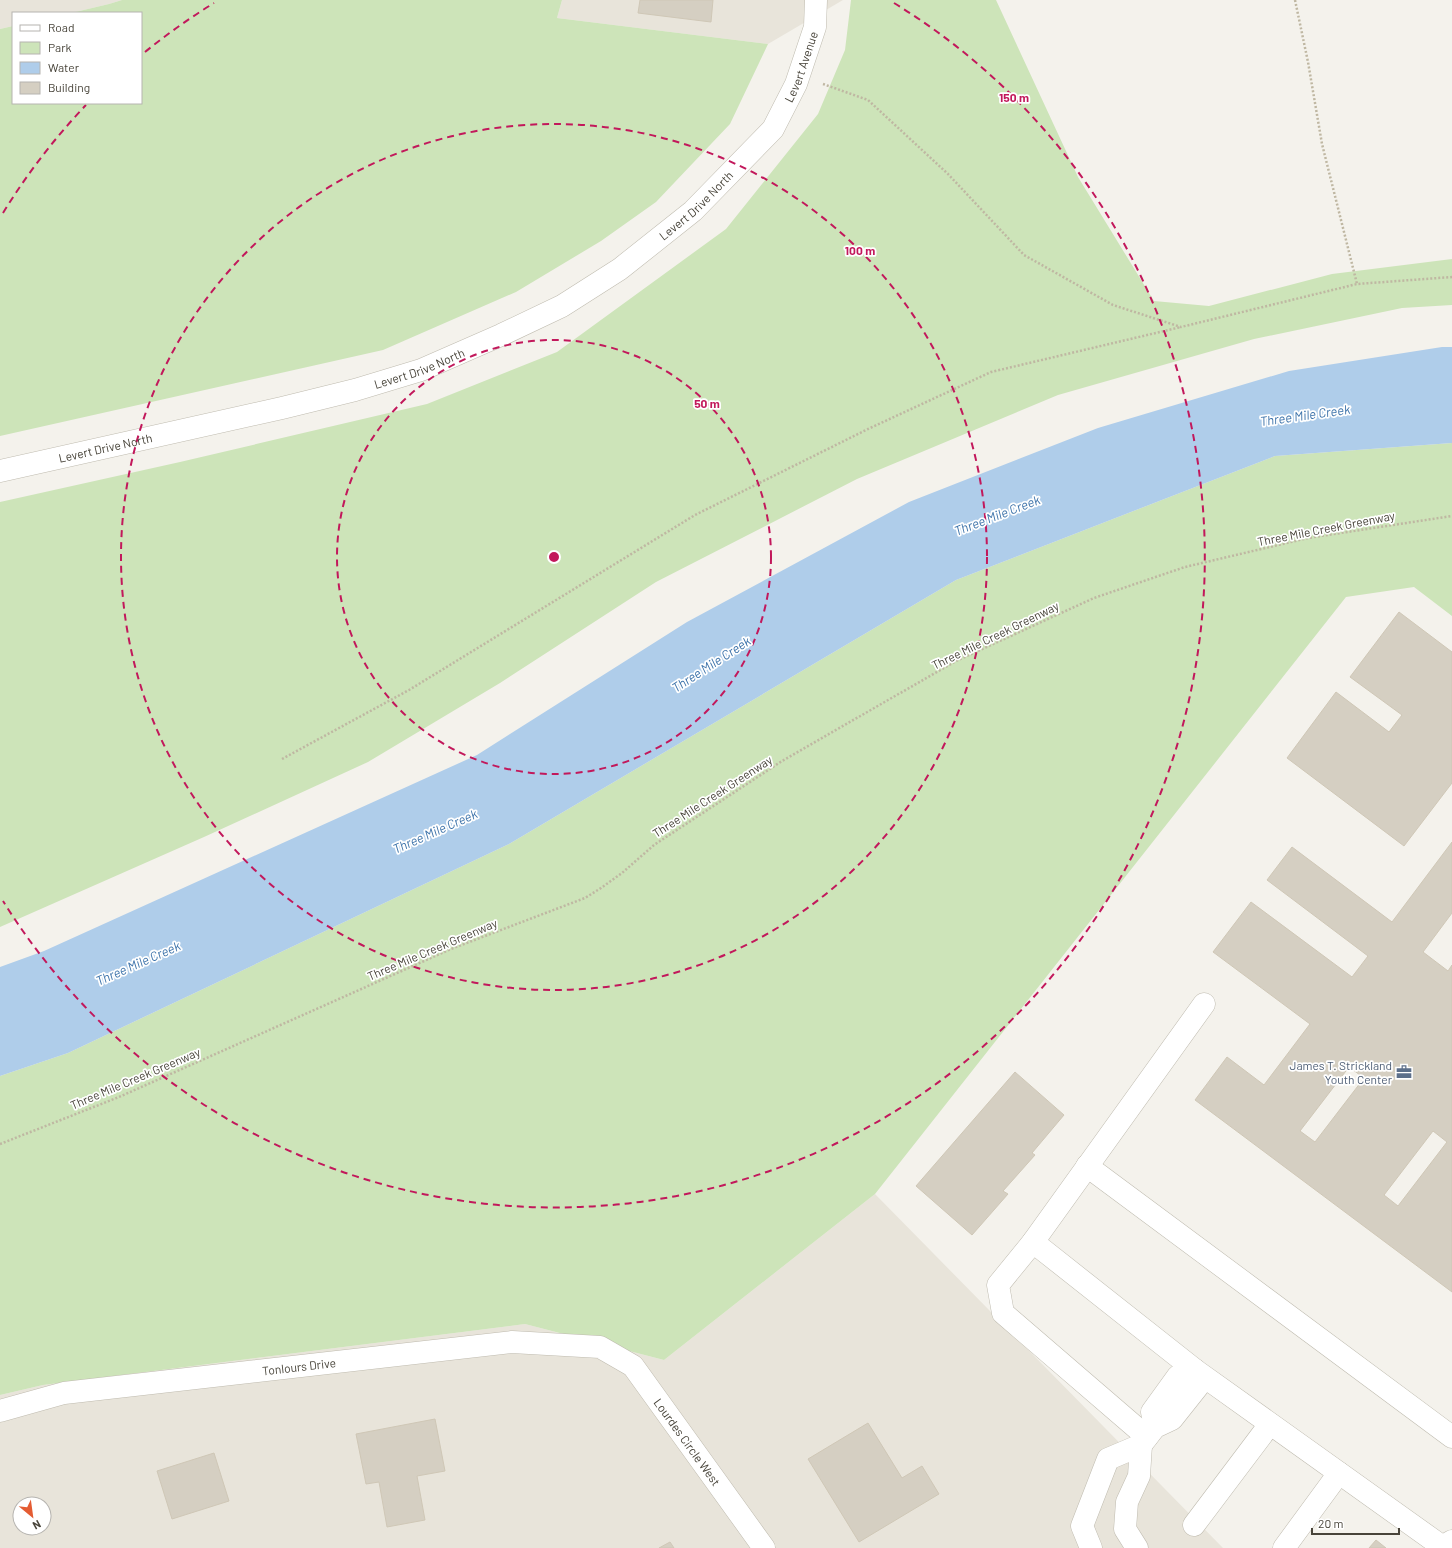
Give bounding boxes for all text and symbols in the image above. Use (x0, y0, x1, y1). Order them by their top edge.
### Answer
legend (12, 12, 142, 104)
text: Road (48, 20, 75, 34)
street label: Levert Avenue (781, 29, 820, 104)
text: Park (48, 40, 72, 54)
text: Water (48, 60, 80, 74)
text: Building (48, 80, 90, 94)
text: 150 m (999, 90, 1029, 104)
street label: Levert Drive North (656, 168, 736, 242)
text: 100 m (845, 243, 875, 257)
street label: Levert Drive North (372, 345, 467, 391)
text: 50 m (694, 396, 720, 410)
water label: Three Mile Creek (1259, 401, 1352, 429)
street label: Levert Drive North (57, 430, 154, 465)
water label: Three Mile Creek (952, 491, 1043, 539)
street label: Three Mile Creek Greenway (1256, 508, 1396, 548)
centre of rings (547, 550, 561, 564)
street label: Three Mile Creek Greenway (929, 598, 1061, 672)
water label: Three Mile Creek (669, 632, 754, 695)
street label: Three Mile Creek Greenway (650, 752, 775, 840)
water label: Three Mile Creek (390, 805, 480, 857)
street label: Three Mile Creek Greenway (365, 915, 499, 983)
water label: Three Mile Creek (93, 937, 183, 989)
street label: Three Mile Creek Greenway (68, 1044, 202, 1112)
place label: James T. Strickland Youth Center (1290, 1058, 1393, 1086)
office icon: James T. Strickland Youth Center (1395, 1063, 1413, 1081)
street label: Tonlours Drive (261, 1355, 337, 1377)
street label: Lourdes Circle West (651, 1395, 724, 1488)
north arrow (12, 1496, 52, 1536)
scale bar (1312, 1510, 1399, 1536)
text: 20 m (1318, 1516, 1344, 1530)
text: N (31, 1518, 43, 1533)

